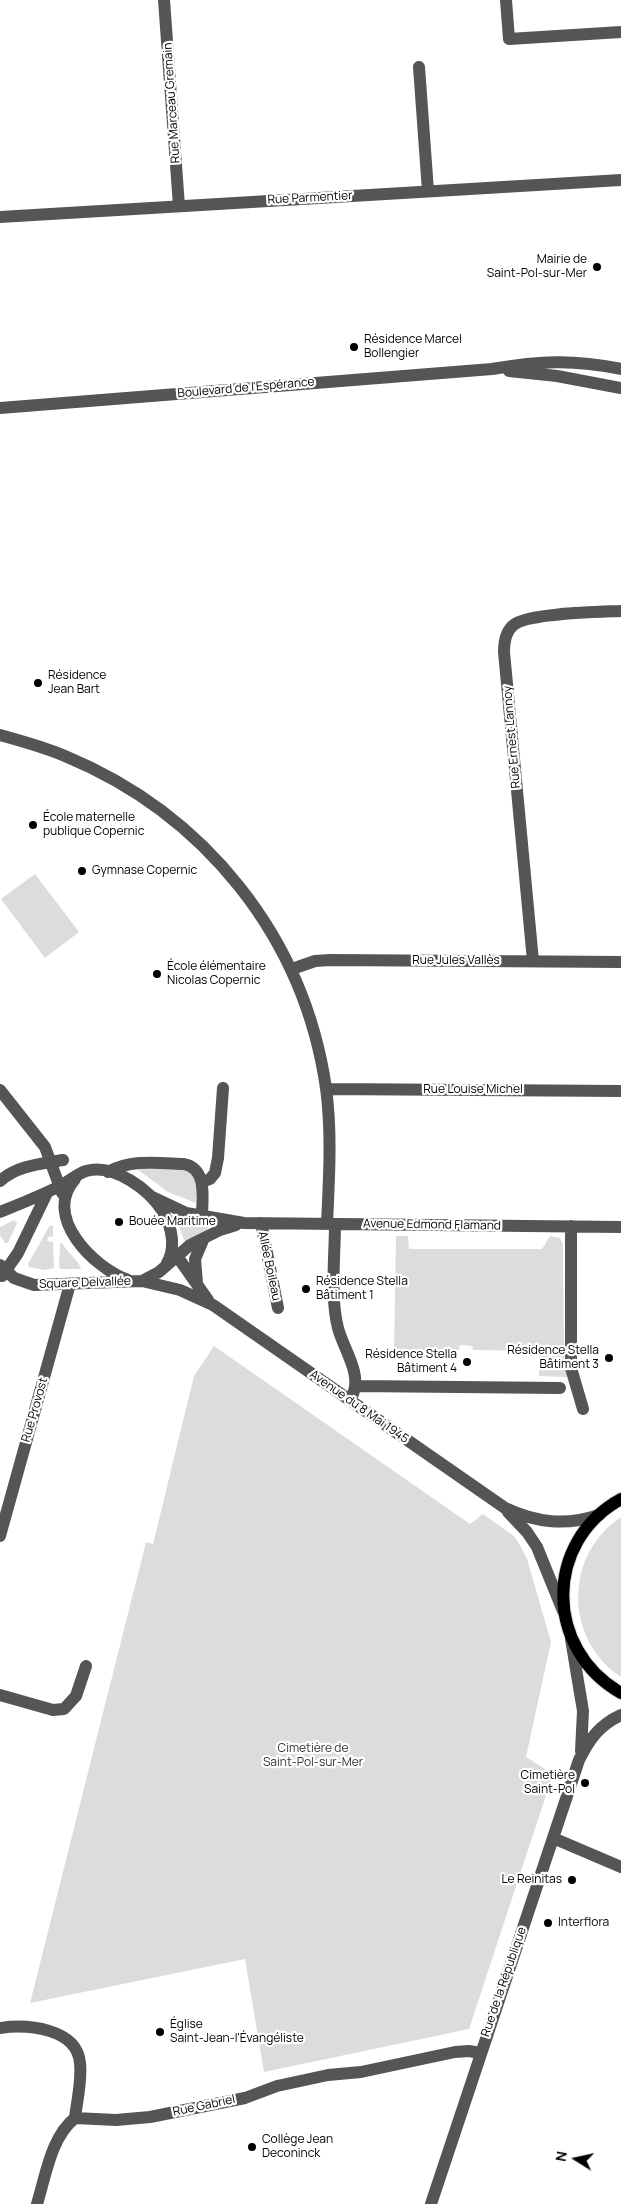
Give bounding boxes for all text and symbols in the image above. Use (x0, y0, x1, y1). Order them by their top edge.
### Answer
street label: Rue Marceau Gremain (161, 42, 183, 164)
street label: Rue Parmentier (267, 189, 353, 207)
place label: Mairie de Saint-Pol-sur-Mer (487, 253, 587, 281)
marker: Mairie de Saint-Pol-sur-Mer (591, 261, 603, 273)
place label: Résidence Marcel Bollengier (364, 333, 462, 361)
marker: Résidence Marcel Bollengier (348, 341, 360, 353)
street label: Boulevard de l'Espérance (177, 375, 315, 401)
place label: Résidence Jean Bart (48, 669, 106, 697)
marker: Résidence Jean Bart (32, 677, 44, 689)
street label: Rue Ernest Lannoy (500, 685, 524, 789)
place label: École maternelle publique Copernic (43, 811, 144, 839)
marker: École maternelle publique Copernic (27, 819, 39, 831)
place label: Gymnase Copernic (92, 864, 197, 878)
marker: Gymnase Copernic (76, 865, 88, 877)
street label: Rue Jules Vallès (412, 954, 500, 968)
place label: École élémentaire Nicolas Copernic (167, 960, 266, 988)
marker: École élémentaire Nicolas Copernic (151, 968, 163, 980)
street label: Rue Louise Michel (423, 1083, 523, 1097)
place label: Bouée Maritime (129, 1215, 216, 1229)
marker: Bouée Maritime (113, 1216, 125, 1228)
street label: Avenue Edmond Flamand (363, 1217, 501, 1233)
street label: Allée Boileau (255, 1230, 283, 1302)
street label: Square Delvallée (39, 1274, 131, 1292)
place label: Résidence Stella Bâtiment 1 (316, 1275, 408, 1303)
marker: Résidence Stella Bâtiment 1 (300, 1283, 312, 1295)
place label: Résidence Stella Bâtiment 3 (507, 1344, 599, 1372)
place label: Résidence Stella Bâtiment 4 (365, 1348, 457, 1376)
marker: Résidence Stella Bâtiment 3 (603, 1352, 615, 1364)
marker: Résidence Stella Bâtiment 4 (461, 1356, 473, 1368)
street label: Avenue du 8 Mai 1945 (307, 1367, 411, 1447)
street label: Rue Provost (19, 1376, 51, 1444)
park label: Cimetière de Saint-Pol-sur-Mer (263, 1742, 363, 1770)
place label: Cimetière Saint-Pol (521, 1769, 575, 1797)
marker: Cimetière Saint-Pol (579, 1777, 591, 1789)
place label: Le Reinitas (501, 1873, 562, 1887)
marker: Le Reinitas (566, 1874, 578, 1886)
place label: Interflora (558, 1916, 609, 1930)
marker: Interflora (542, 1917, 554, 1929)
street label: Rue de la République (478, 1925, 530, 2039)
place label: Église Saint-Jean-l'Évangéliste (170, 2018, 304, 2046)
marker: Église Saint-Jean-l'Évangéliste (154, 2026, 166, 2038)
street label: Rue Gabriel (172, 2092, 236, 2120)
place label: Collège Jean Deconinck (262, 2133, 333, 2161)
north arrow (551, 2134, 601, 2184)
marker: Collège Jean Deconinck (246, 2141, 258, 2153)
text: N (551, 2150, 571, 2163)

